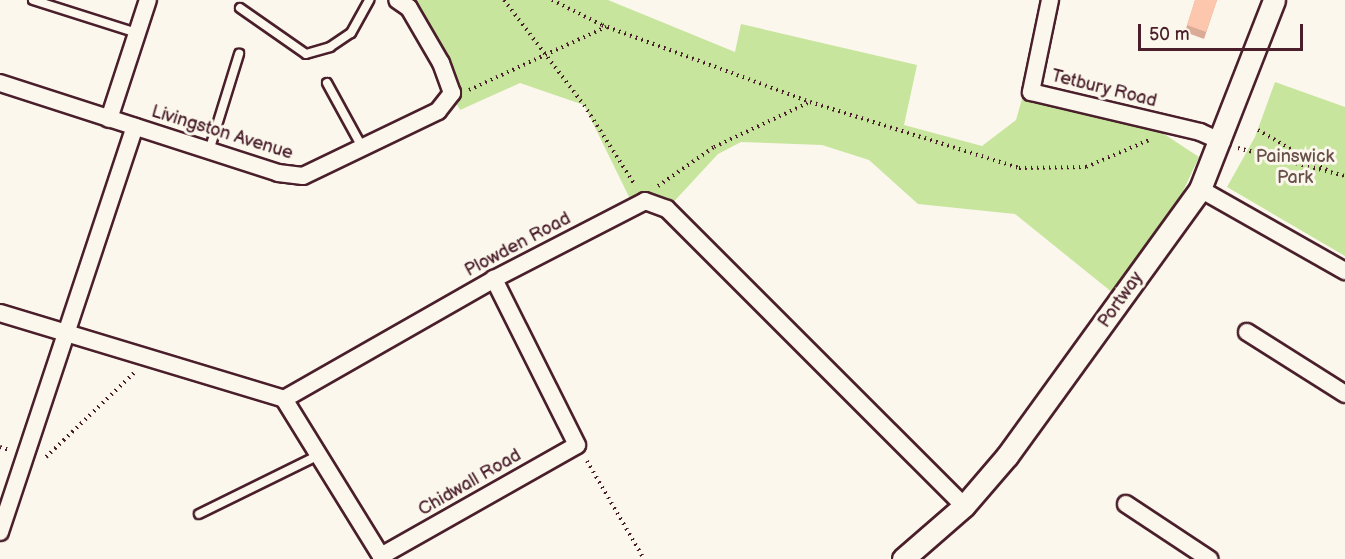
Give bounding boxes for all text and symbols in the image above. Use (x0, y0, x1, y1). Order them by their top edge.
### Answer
scale bar (1141, 12, 1306, 50)
text: 50 m (1149, 24, 1190, 45)
street label: Tetbury Road (1048, 65, 1160, 113)
street label: Livingston Avenue (149, 101, 295, 165)
park label: Painswick Park (1256, 147, 1334, 190)
street label: Plowden Road (461, 208, 575, 282)
street label: Portway (1094, 268, 1148, 332)
street label: Chidwall Road (415, 445, 525, 521)

